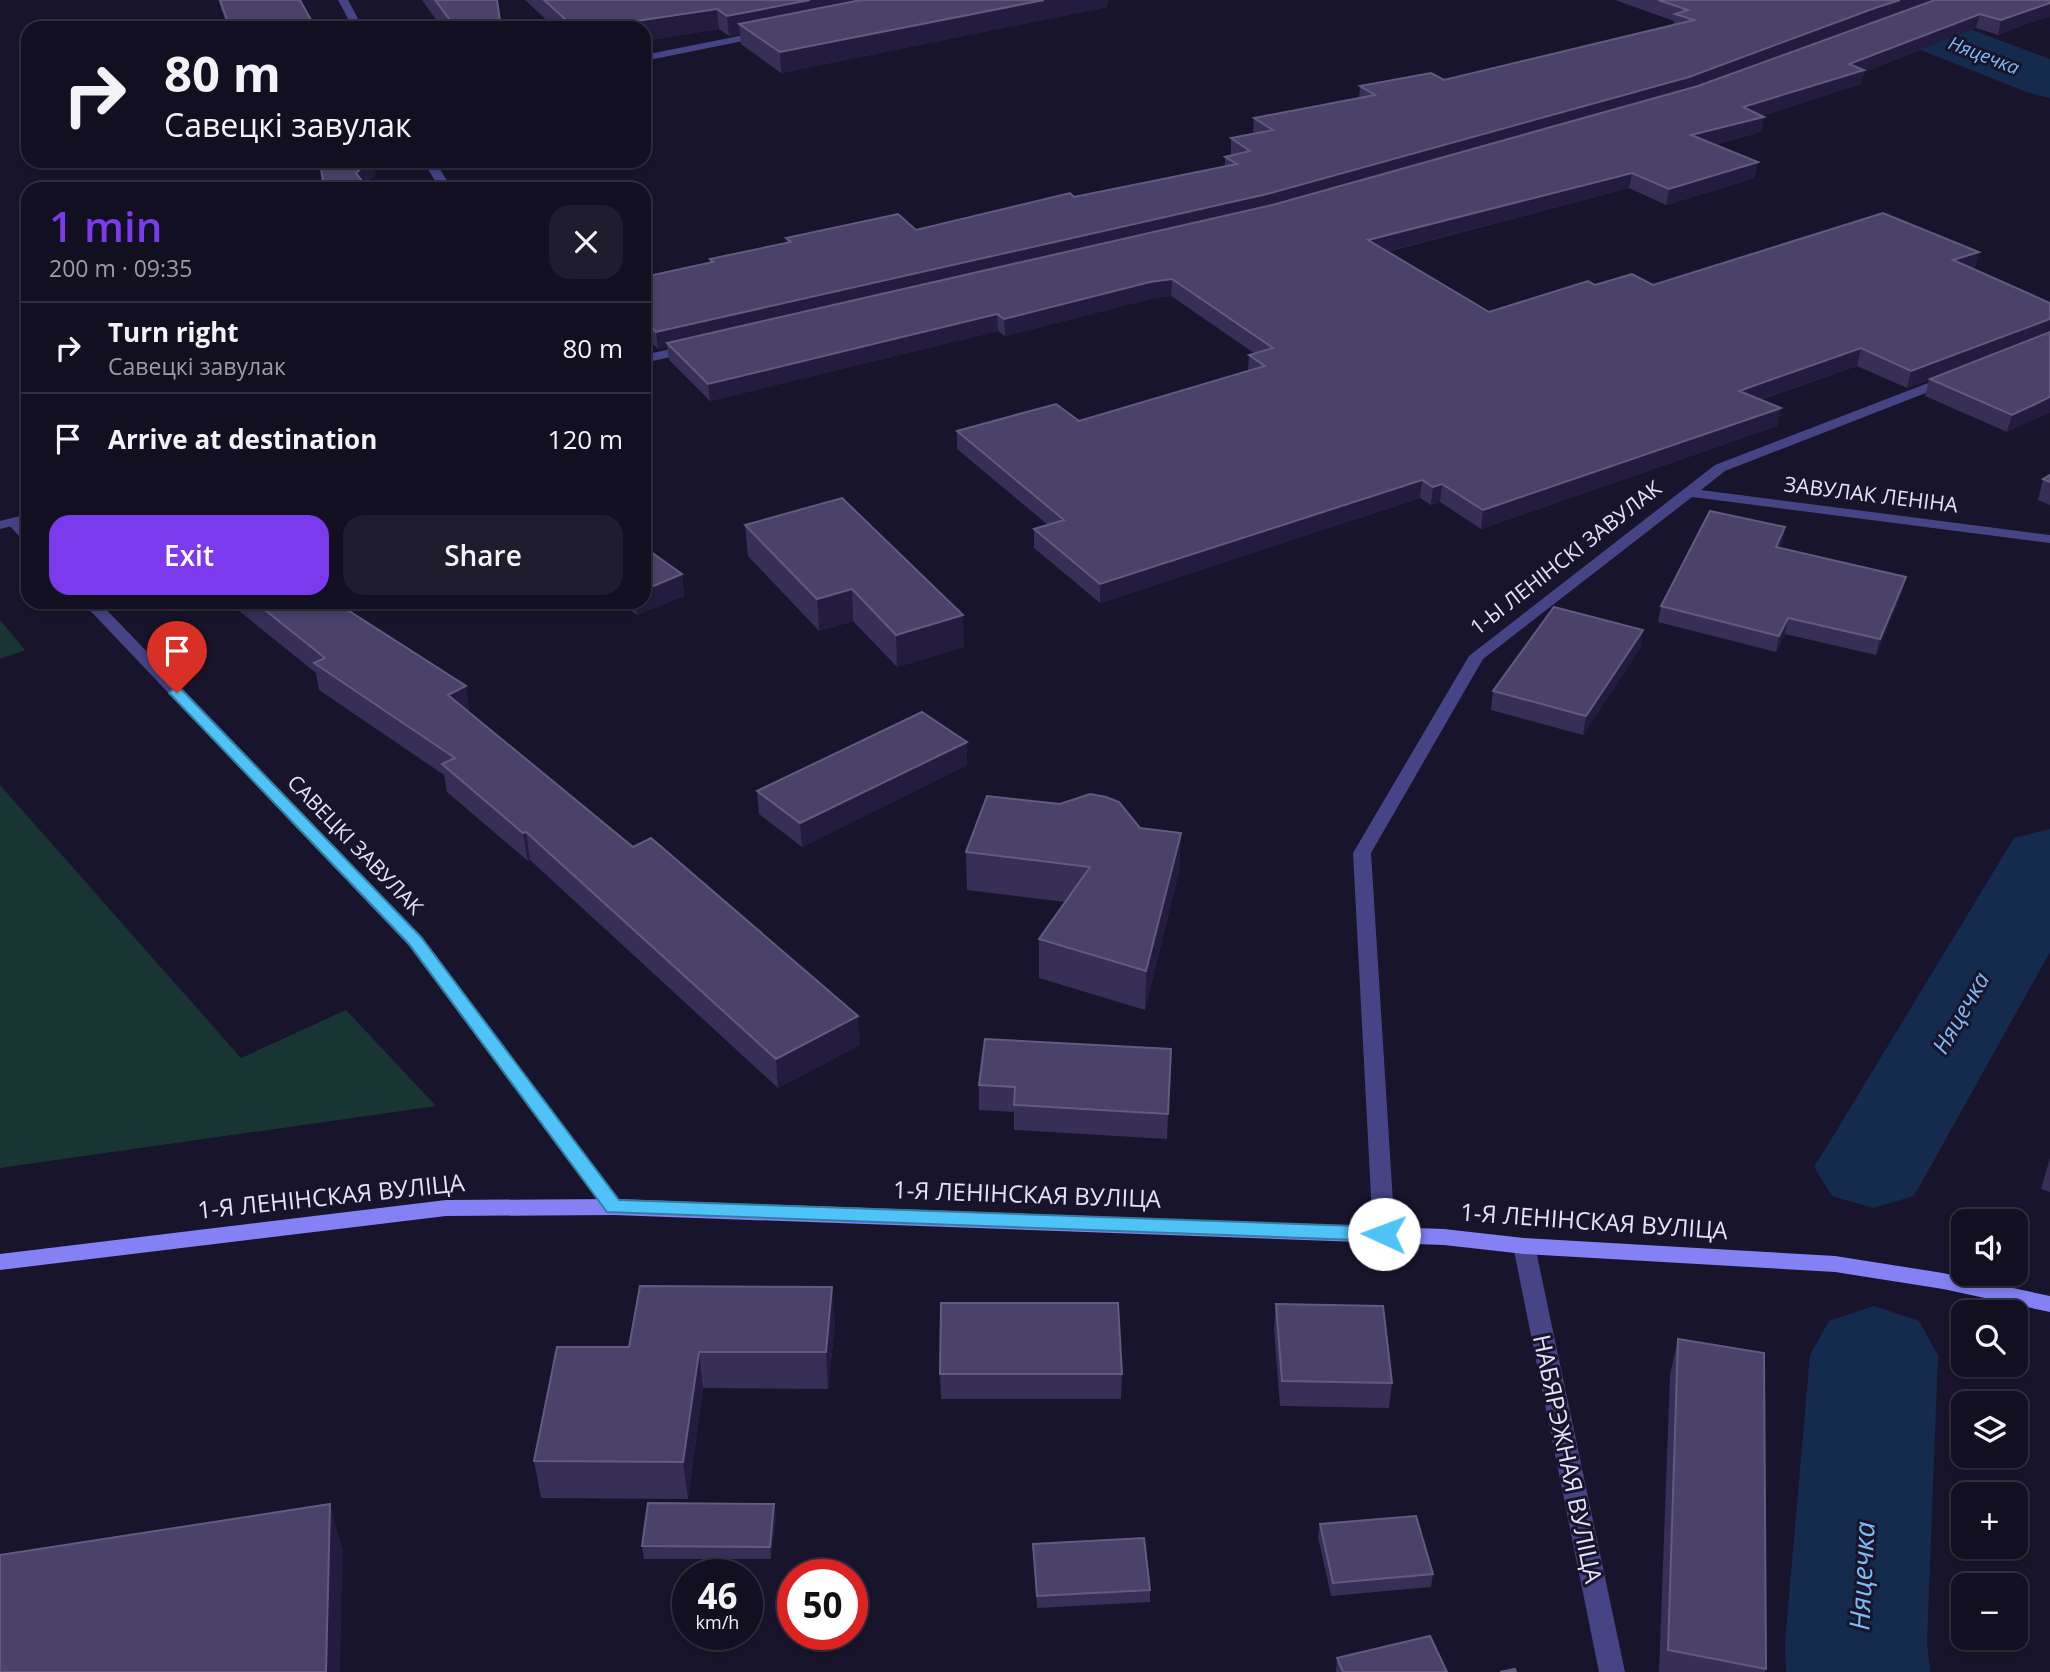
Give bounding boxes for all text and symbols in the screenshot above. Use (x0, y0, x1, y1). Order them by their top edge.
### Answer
water label: Няцечка (1945, 30, 2023, 81)
text: 80 m (164, 40, 281, 106)
icon: right (49, 49, 140, 140)
text: Савецкі завулак (164, 103, 412, 146)
text: 1 min (49, 197, 162, 254)
button: close (549, 205, 623, 279)
text: 200 m · 09:35 (49, 252, 192, 284)
text: Turn right (108, 314, 239, 350)
icon: right (49, 329, 87, 367)
text: 80 m (562, 330, 623, 366)
text: Савецкі завулак (108, 350, 286, 382)
icon: arrive (49, 420, 87, 458)
text: Arrive at destination (108, 421, 377, 457)
text: 120 m (548, 421, 623, 457)
street label: ЗАВУЛАК ЛЕНІНА (1783, 469, 1960, 519)
street label: 1-Ы ЛЕНІНСКІ ЗАВУЛАК (1464, 474, 1667, 641)
button: Exit (49, 515, 329, 595)
button: Share (343, 515, 623, 595)
pin (147, 621, 207, 693)
icon: arrive (158, 632, 196, 670)
street label: САВЕЦКІ ЗАВУЛАК (282, 768, 430, 920)
water label: Няцечка (1924, 966, 1996, 1059)
street label: 1-Я ЛЕНІНСКАЯ ВУЛІЦА (196, 1165, 467, 1226)
street label: 1-Я ЛЕНІНСКАЯ ВУЛІЦА (892, 1172, 1163, 1215)
street label: 1-Я ЛЕНІНСКАЯ ВУЛІЦА (1459, 1195, 1730, 1246)
position arrow (1347, 1197, 1421, 1271)
map controls (1951, 1209, 2028, 1650)
button: sound (1951, 1209, 2028, 1286)
button: search (1951, 1300, 2028, 1377)
street label: НАБЯРЭЖНАЯ ВУЛІЦА (1526, 1331, 1611, 1587)
button: layers (1951, 1391, 2028, 1468)
button: + (1951, 1482, 2028, 1559)
water label: Няцечка (1839, 1520, 1883, 1631)
speed limit sign: 50 (777, 1559, 868, 1650)
text: 46 (697, 1572, 738, 1619)
button: − (1951, 1573, 2028, 1650)
text: km/h (696, 1610, 739, 1634)

